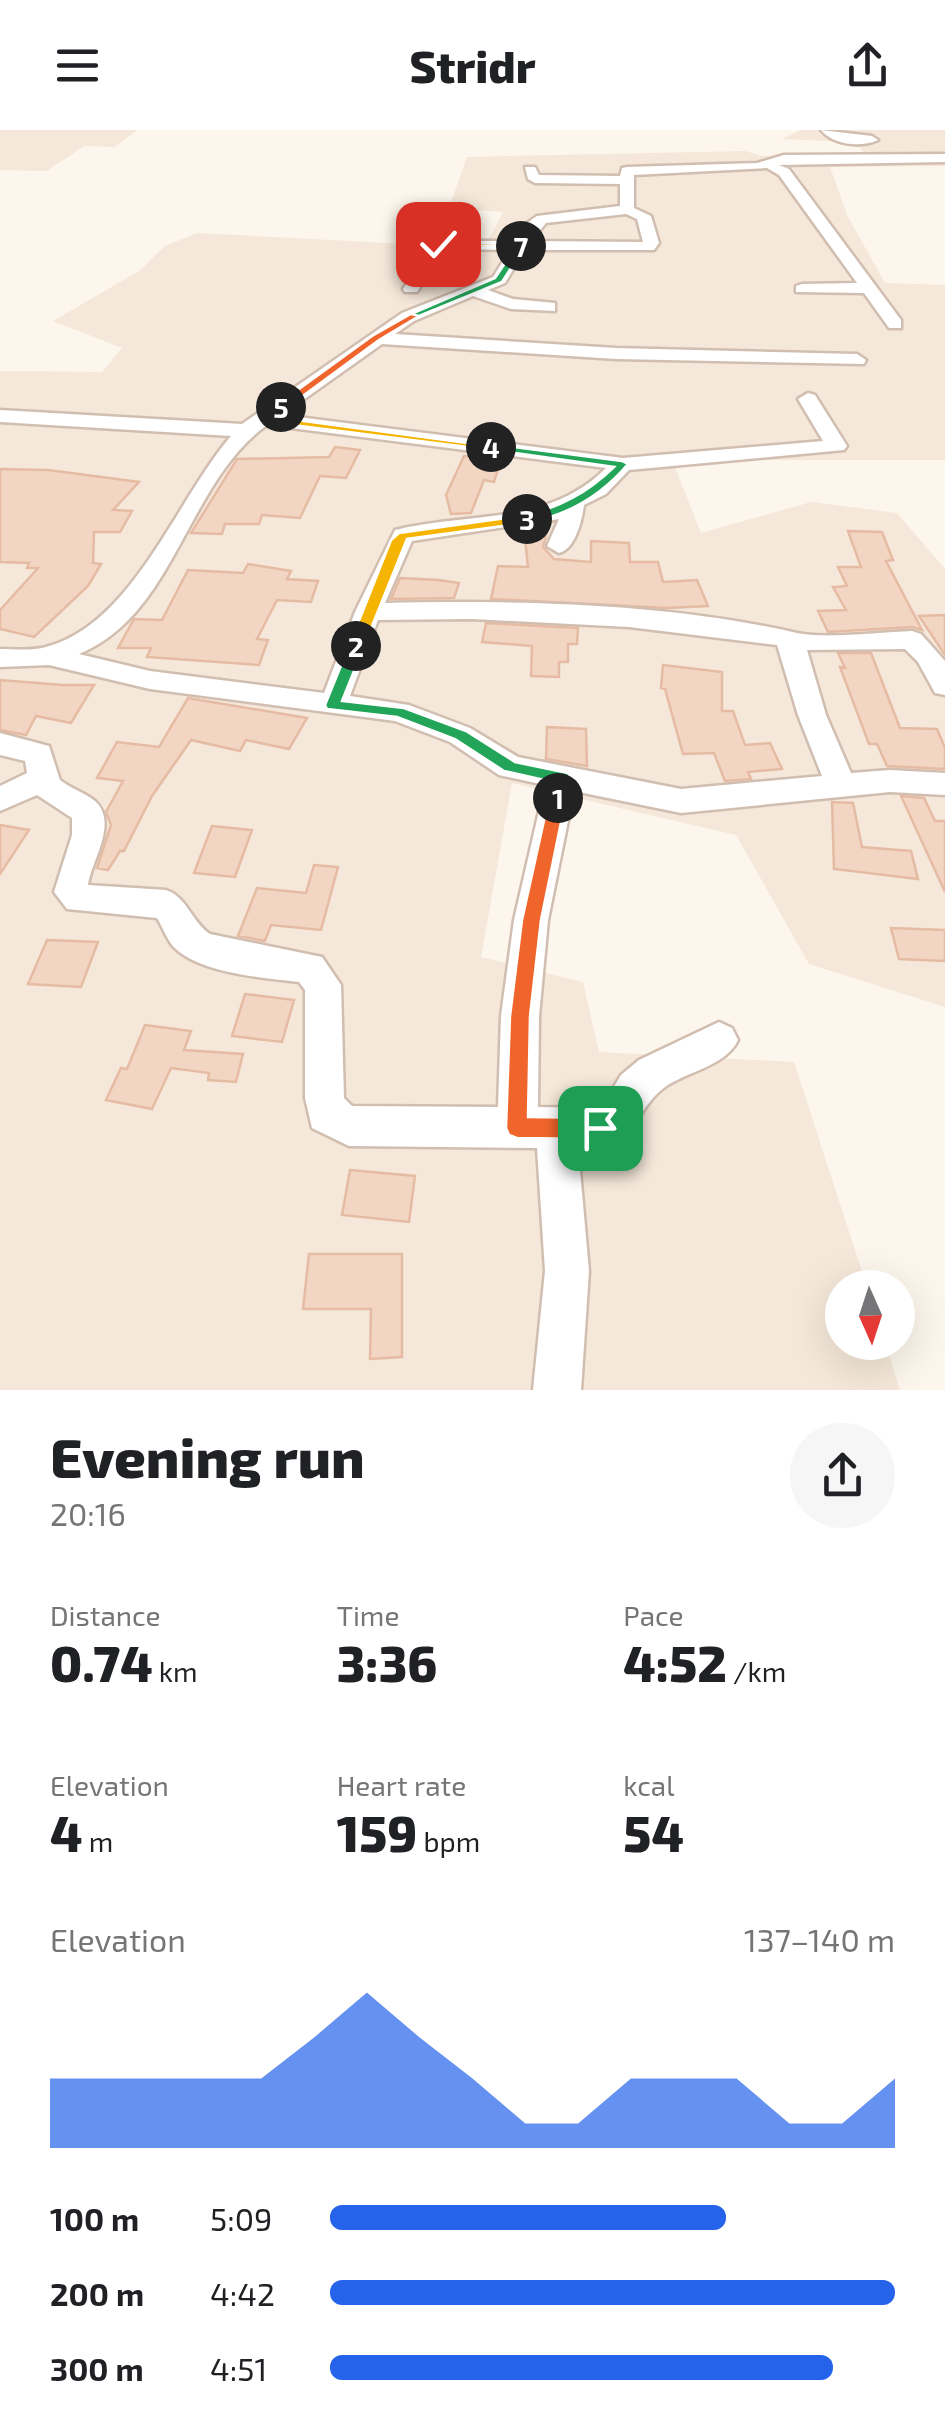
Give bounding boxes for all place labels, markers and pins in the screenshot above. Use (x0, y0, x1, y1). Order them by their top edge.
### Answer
pin (396, 202, 481, 287)
pin: 7 (496, 221, 546, 271)
pin: 5 (256, 382, 306, 432)
pin: 4 (466, 422, 516, 472)
pin: 3 (502, 494, 552, 544)
pin: 2 (331, 621, 381, 671)
pin: 1 (533, 773, 583, 823)
pin (558, 1086, 643, 1171)

